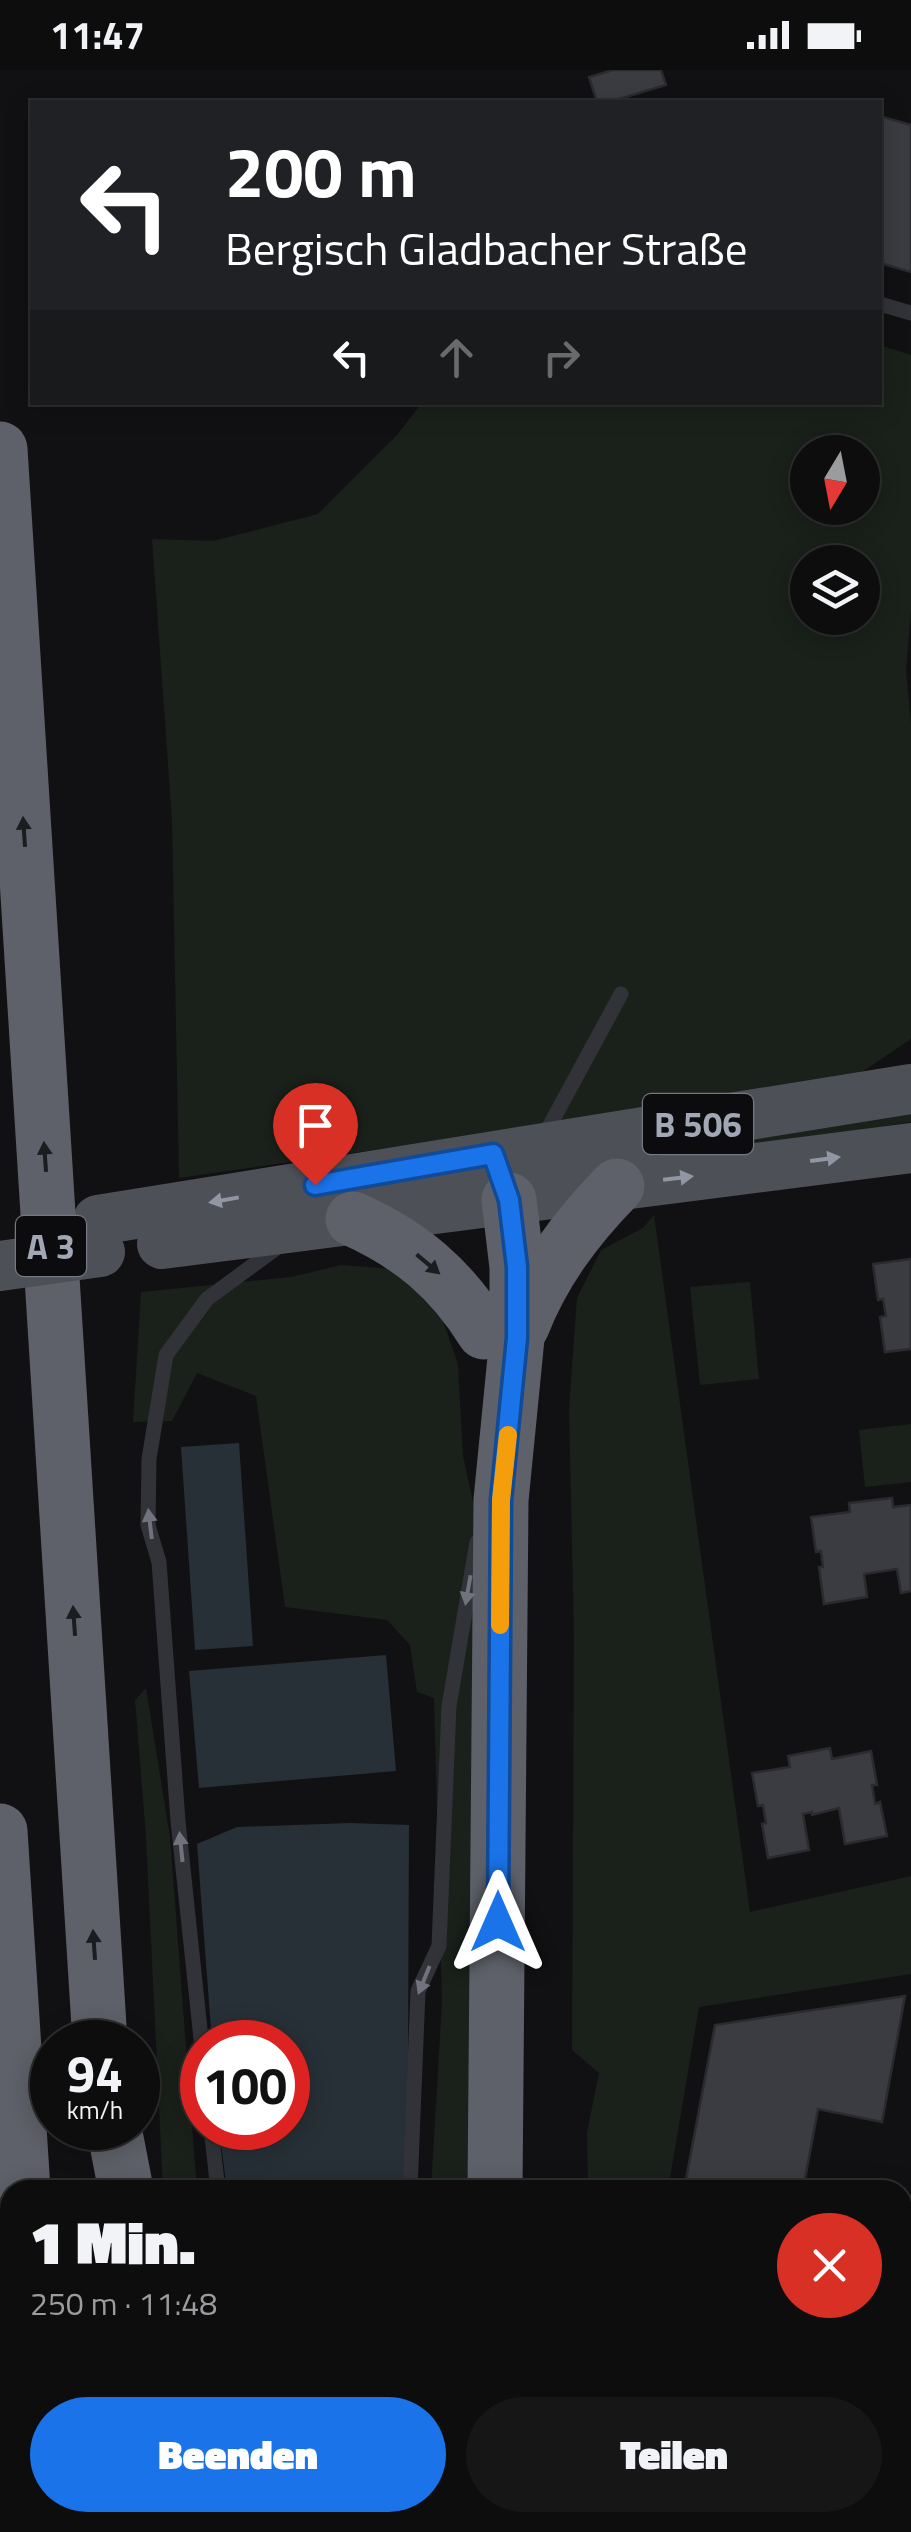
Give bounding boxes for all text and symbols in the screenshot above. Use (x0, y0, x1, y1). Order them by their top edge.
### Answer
text: 11:47 (50, 6, 145, 64)
text: 200 m (225, 118, 417, 224)
icon: left (60, 140, 190, 270)
text: Bergisch Gladbacher Straße (225, 214, 747, 282)
icon: left (324, 330, 379, 385)
icon: ahead (429, 330, 484, 385)
icon: right (534, 330, 589, 385)
north arrow (790, 435, 880, 525)
map controls (790, 435, 880, 635)
button: layers (790, 545, 880, 635)
one-way arrow (16, 816, 32, 848)
pin (273, 1083, 358, 1186)
road number: B 506 (643, 1094, 753, 1154)
icon: arrive (288, 1098, 343, 1153)
one-way arrow (37, 1140, 53, 1172)
one-way arrow (810, 1151, 841, 1167)
one-way arrow (663, 1170, 694, 1186)
one-way arrow (208, 1193, 239, 1208)
road number: A 3 (16, 1216, 86, 1276)
one-way arrow (416, 1253, 441, 1274)
one-way arrow (142, 1508, 158, 1539)
one-way arrow (460, 1575, 475, 1606)
one-way arrow (66, 1604, 82, 1636)
one-way arrow (173, 1830, 189, 1862)
position arrow (446, 1870, 550, 1974)
one-way arrow (86, 1929, 102, 1961)
one-way arrow (416, 1965, 432, 1995)
speed limit sign: 100 (180, 2020, 310, 2150)
text: 94 (67, 2035, 123, 2111)
text: km/h (67, 2091, 123, 2129)
text: 1 Min. (30, 2196, 196, 2287)
button: close (777, 2213, 882, 2318)
text: 250 m · 11:48 (30, 2279, 217, 2327)
button: Beenden (30, 2397, 446, 2512)
button: Teilen (466, 2397, 882, 2512)

